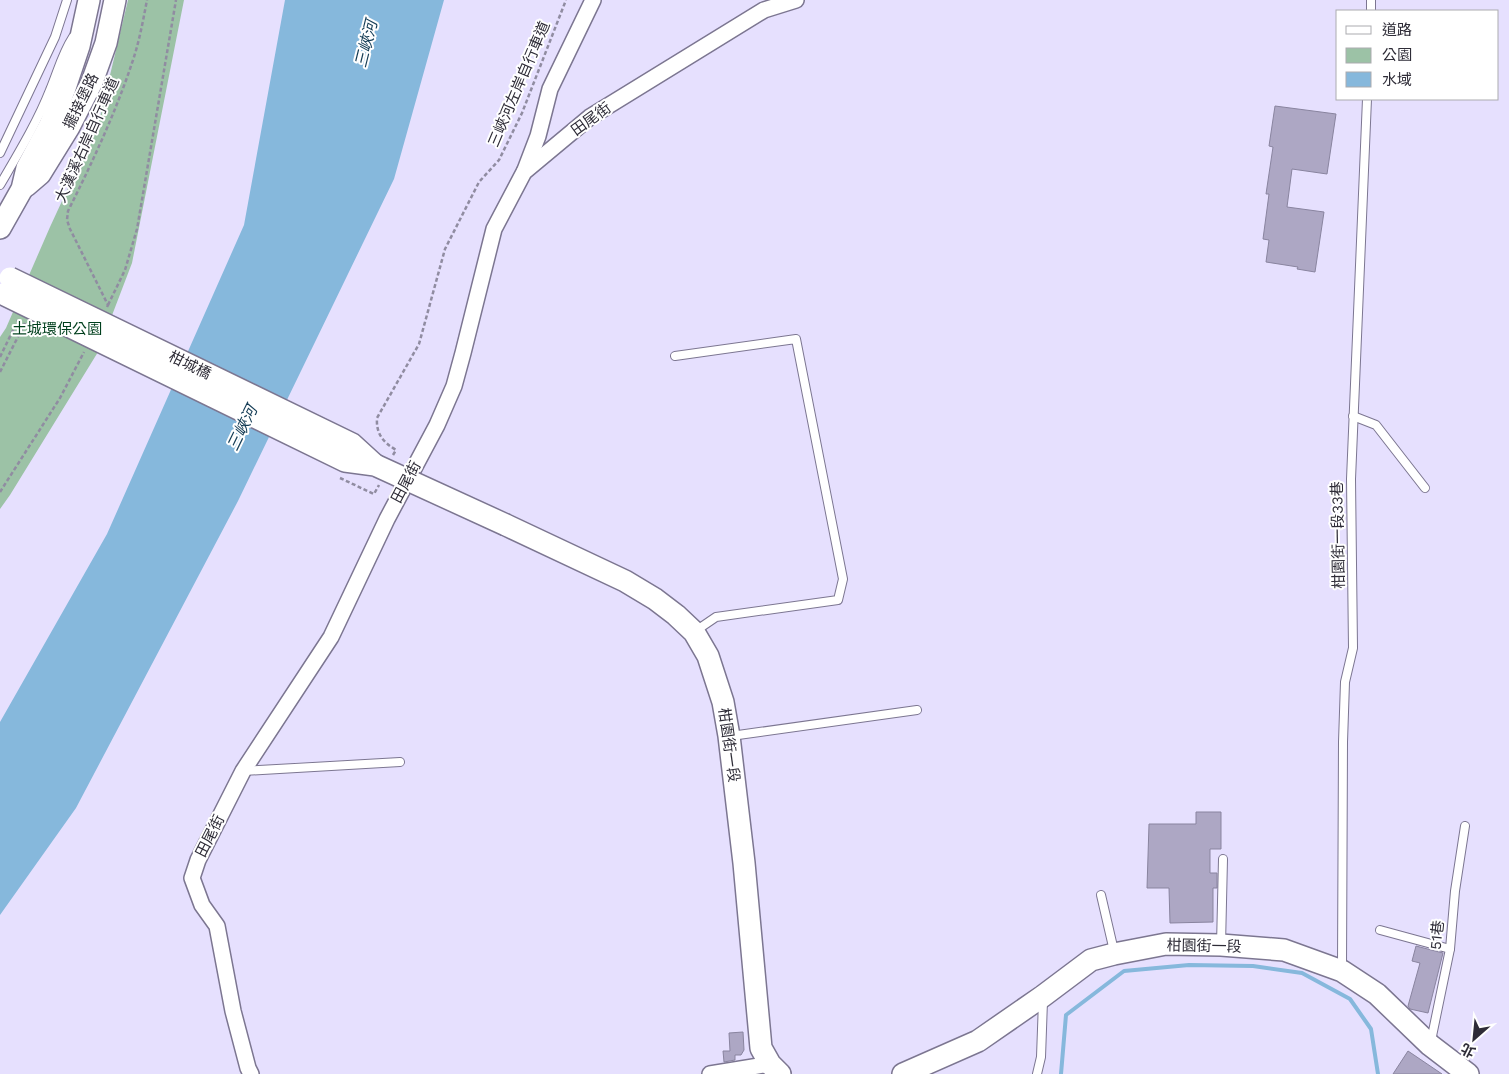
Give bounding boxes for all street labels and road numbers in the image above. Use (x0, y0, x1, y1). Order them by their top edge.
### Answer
street label: 三峽河左岸自行車道 (484, 18, 554, 150)
street label: 擺接堡路 (60, 70, 102, 132)
street label: 大漢溪右岸自行車道 (51, 75, 123, 205)
street label: 田尾街 (568, 98, 614, 140)
street label: 柑城橋 (166, 347, 214, 383)
street label: 田尾街 (387, 458, 425, 506)
street label: 柑園街一段33巷 (1328, 481, 1348, 589)
street label: 柑園街一段 (715, 707, 743, 783)
street label: 田尾街 (192, 812, 228, 860)
street label: 51巷 (1427, 919, 1447, 951)
street label: 柑園街一段 (1166, 936, 1242, 956)

